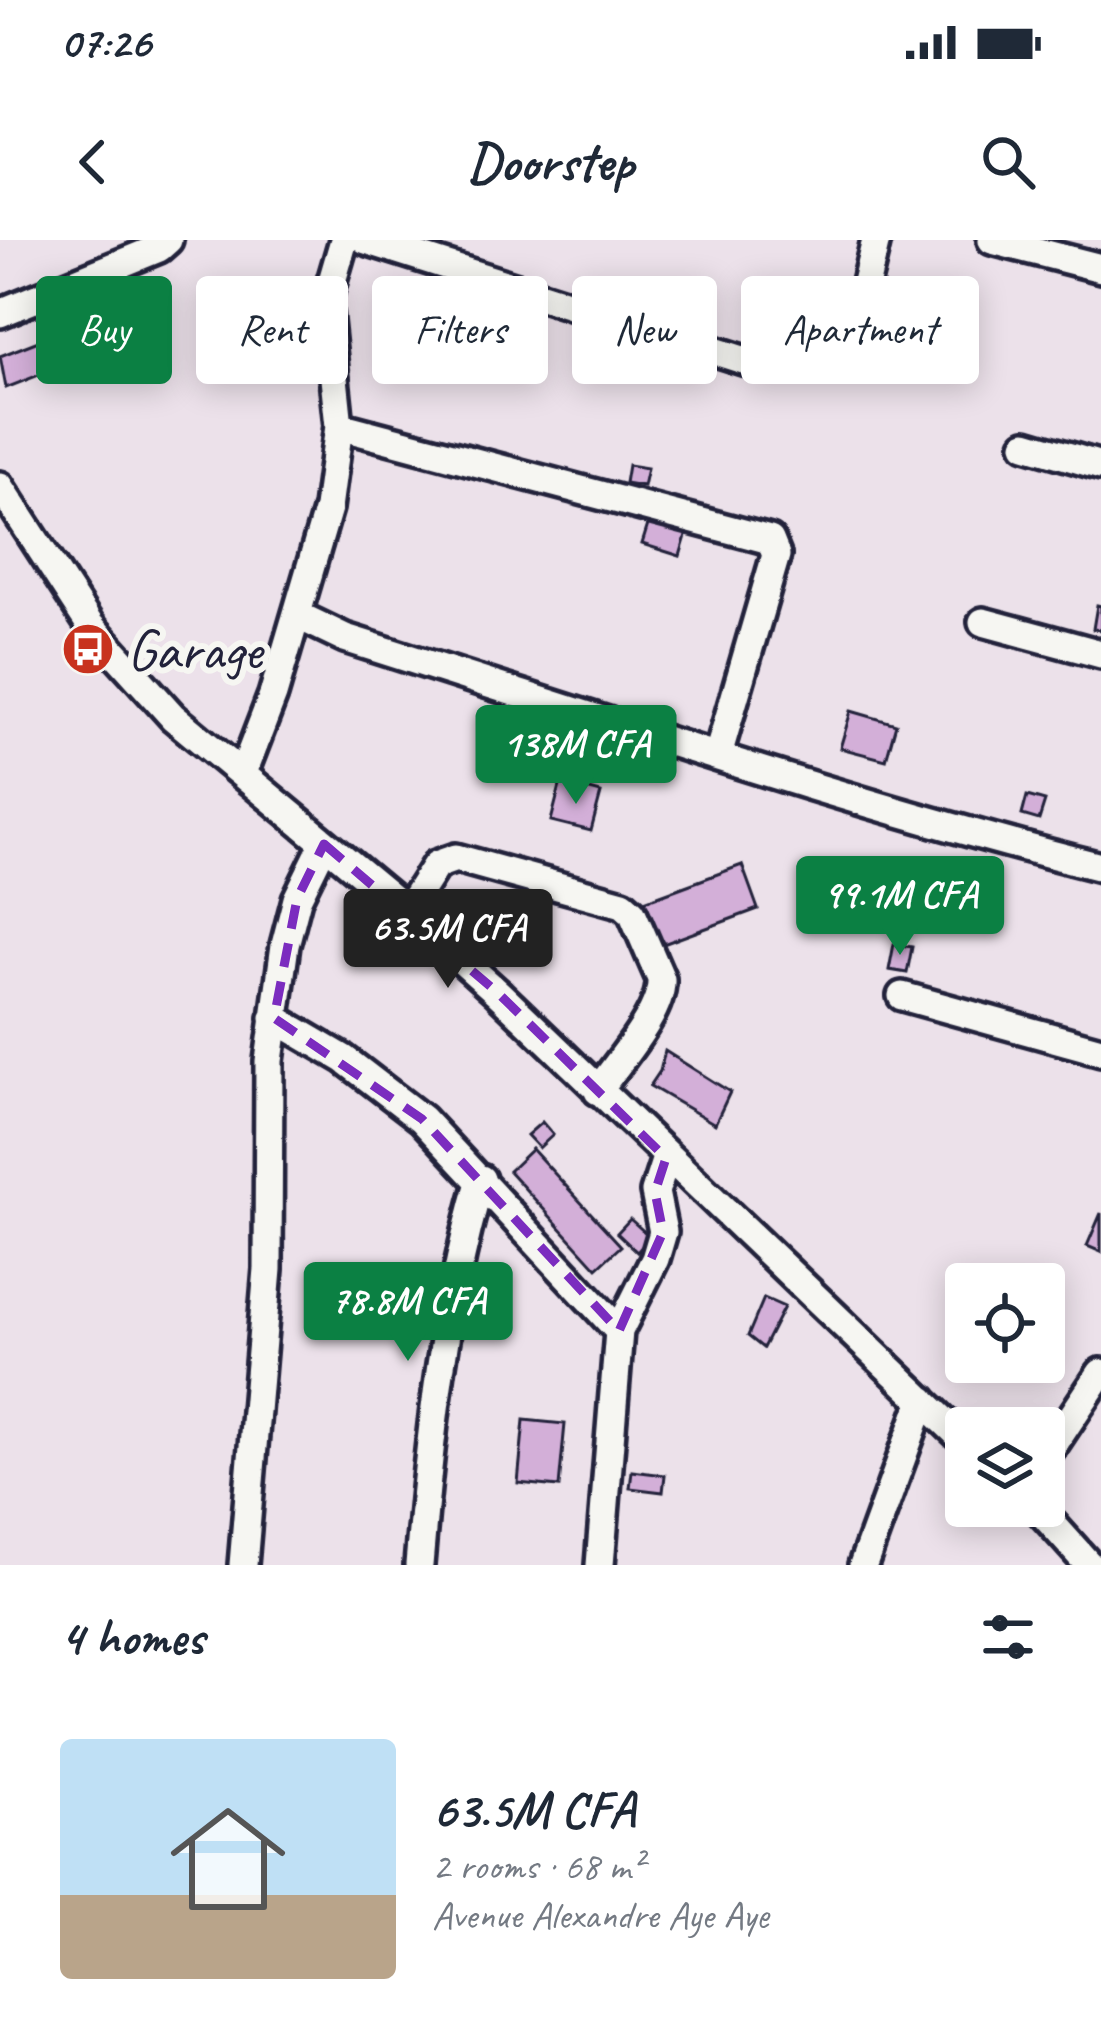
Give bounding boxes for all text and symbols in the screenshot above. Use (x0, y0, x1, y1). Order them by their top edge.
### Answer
text: 07:26 (60, 14, 151, 71)
text: Doorstep (468, 128, 634, 196)
icon: back (60, 129, 126, 195)
icon: search (975, 129, 1041, 195)
chip: Buy (36, 276, 172, 384)
chip: Rent (196, 276, 348, 384)
chip: Filters (372, 276, 548, 384)
chip: New (572, 276, 717, 384)
chip: Apartment (741, 276, 979, 384)
place label: Garage (127, 614, 265, 686)
bus stop icon: Garage (60, 621, 116, 677)
pin: 138M CFA (452, 705, 700, 807)
text: 138M CFA (503, 719, 649, 768)
pin: 99.1M CFA (763, 856, 1037, 958)
text: 99.1M CFA (823, 870, 977, 919)
pin: 63.5M CFA (311, 889, 585, 991)
text: 63.5M CFA (371, 903, 525, 952)
pin: 78.8M CFA (271, 1262, 545, 1364)
map controls (945, 1263, 1065, 1527)
button: locate (945, 1263, 1065, 1383)
text: 78.8M CFA (331, 1276, 485, 1325)
button: layers (945, 1407, 1065, 1527)
icon: filters (975, 1604, 1041, 1670)
text: 4 homes (60, 1605, 204, 1669)
text: 63.5M CFA (432, 1778, 635, 1842)
icon: home (156, 1787, 300, 1931)
text: 2 rooms · 68 m² (432, 1842, 643, 1891)
text: Avenue Alexandre Aye Aye (432, 1891, 769, 1940)

